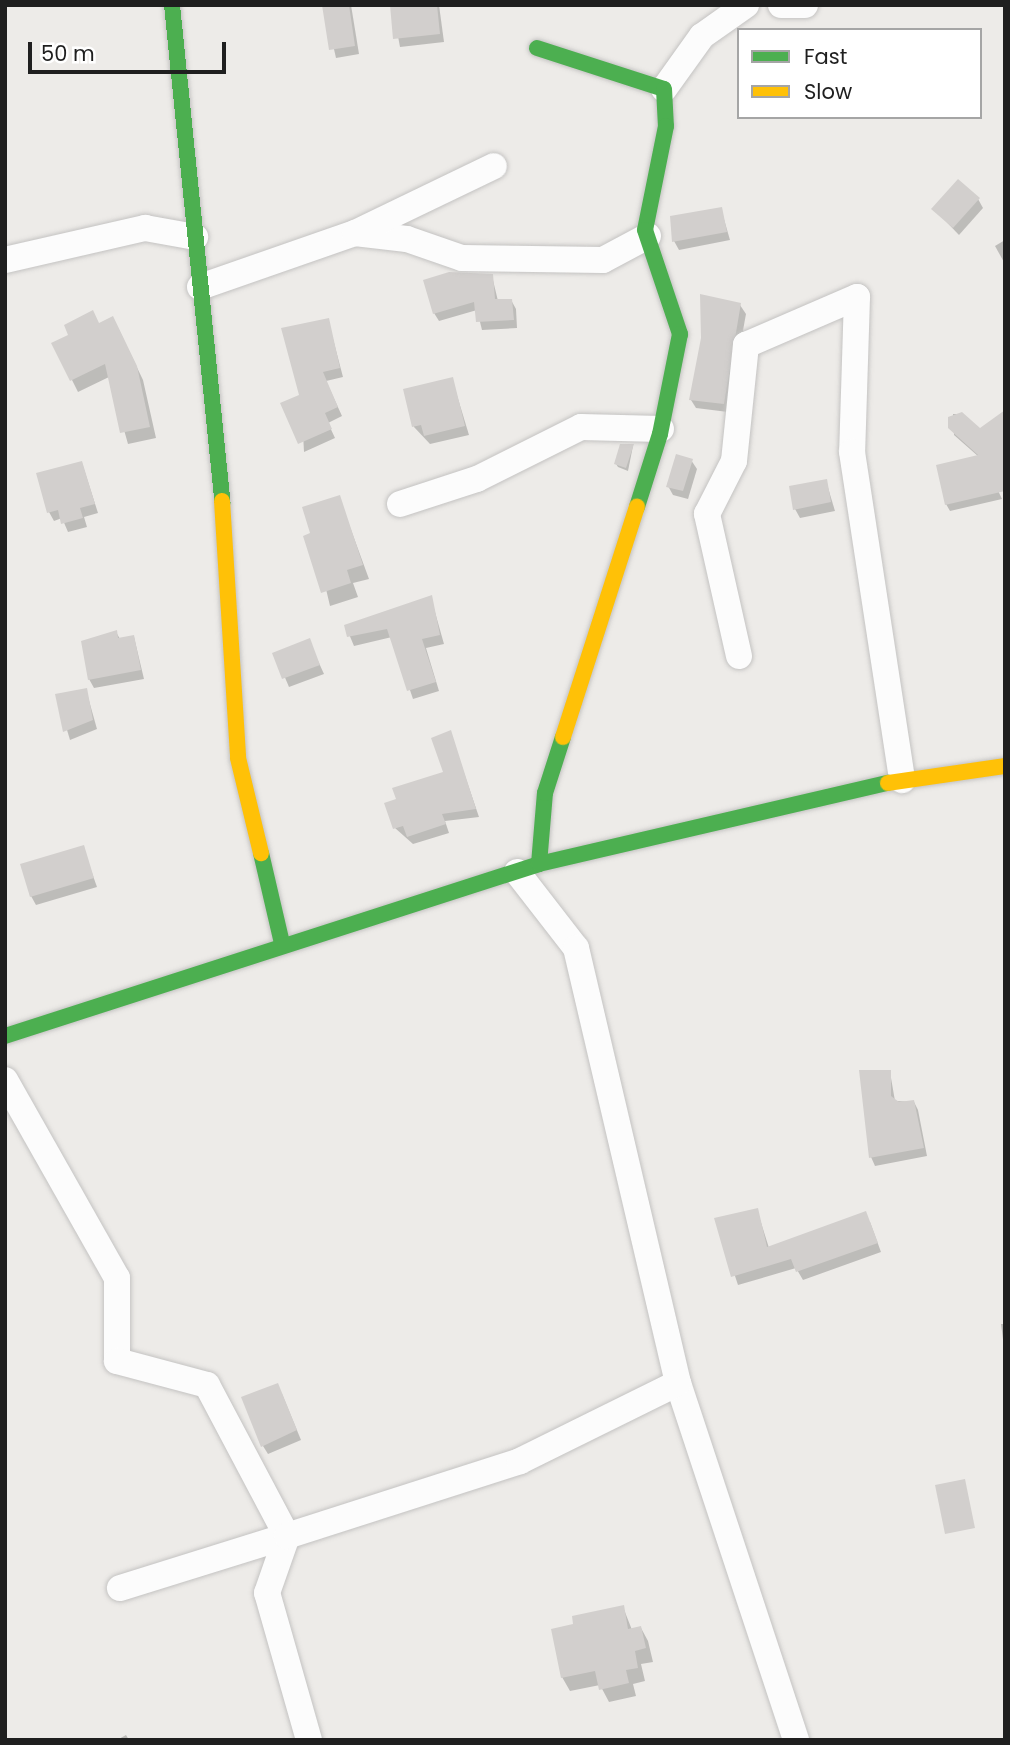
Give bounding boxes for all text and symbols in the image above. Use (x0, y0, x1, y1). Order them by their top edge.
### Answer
scale bar (32, 28, 229, 72)
legend (737, 28, 982, 119)
text: 50 m (41, 39, 95, 68)
text: Fast (804, 42, 847, 71)
text: Slow (804, 77, 852, 106)

